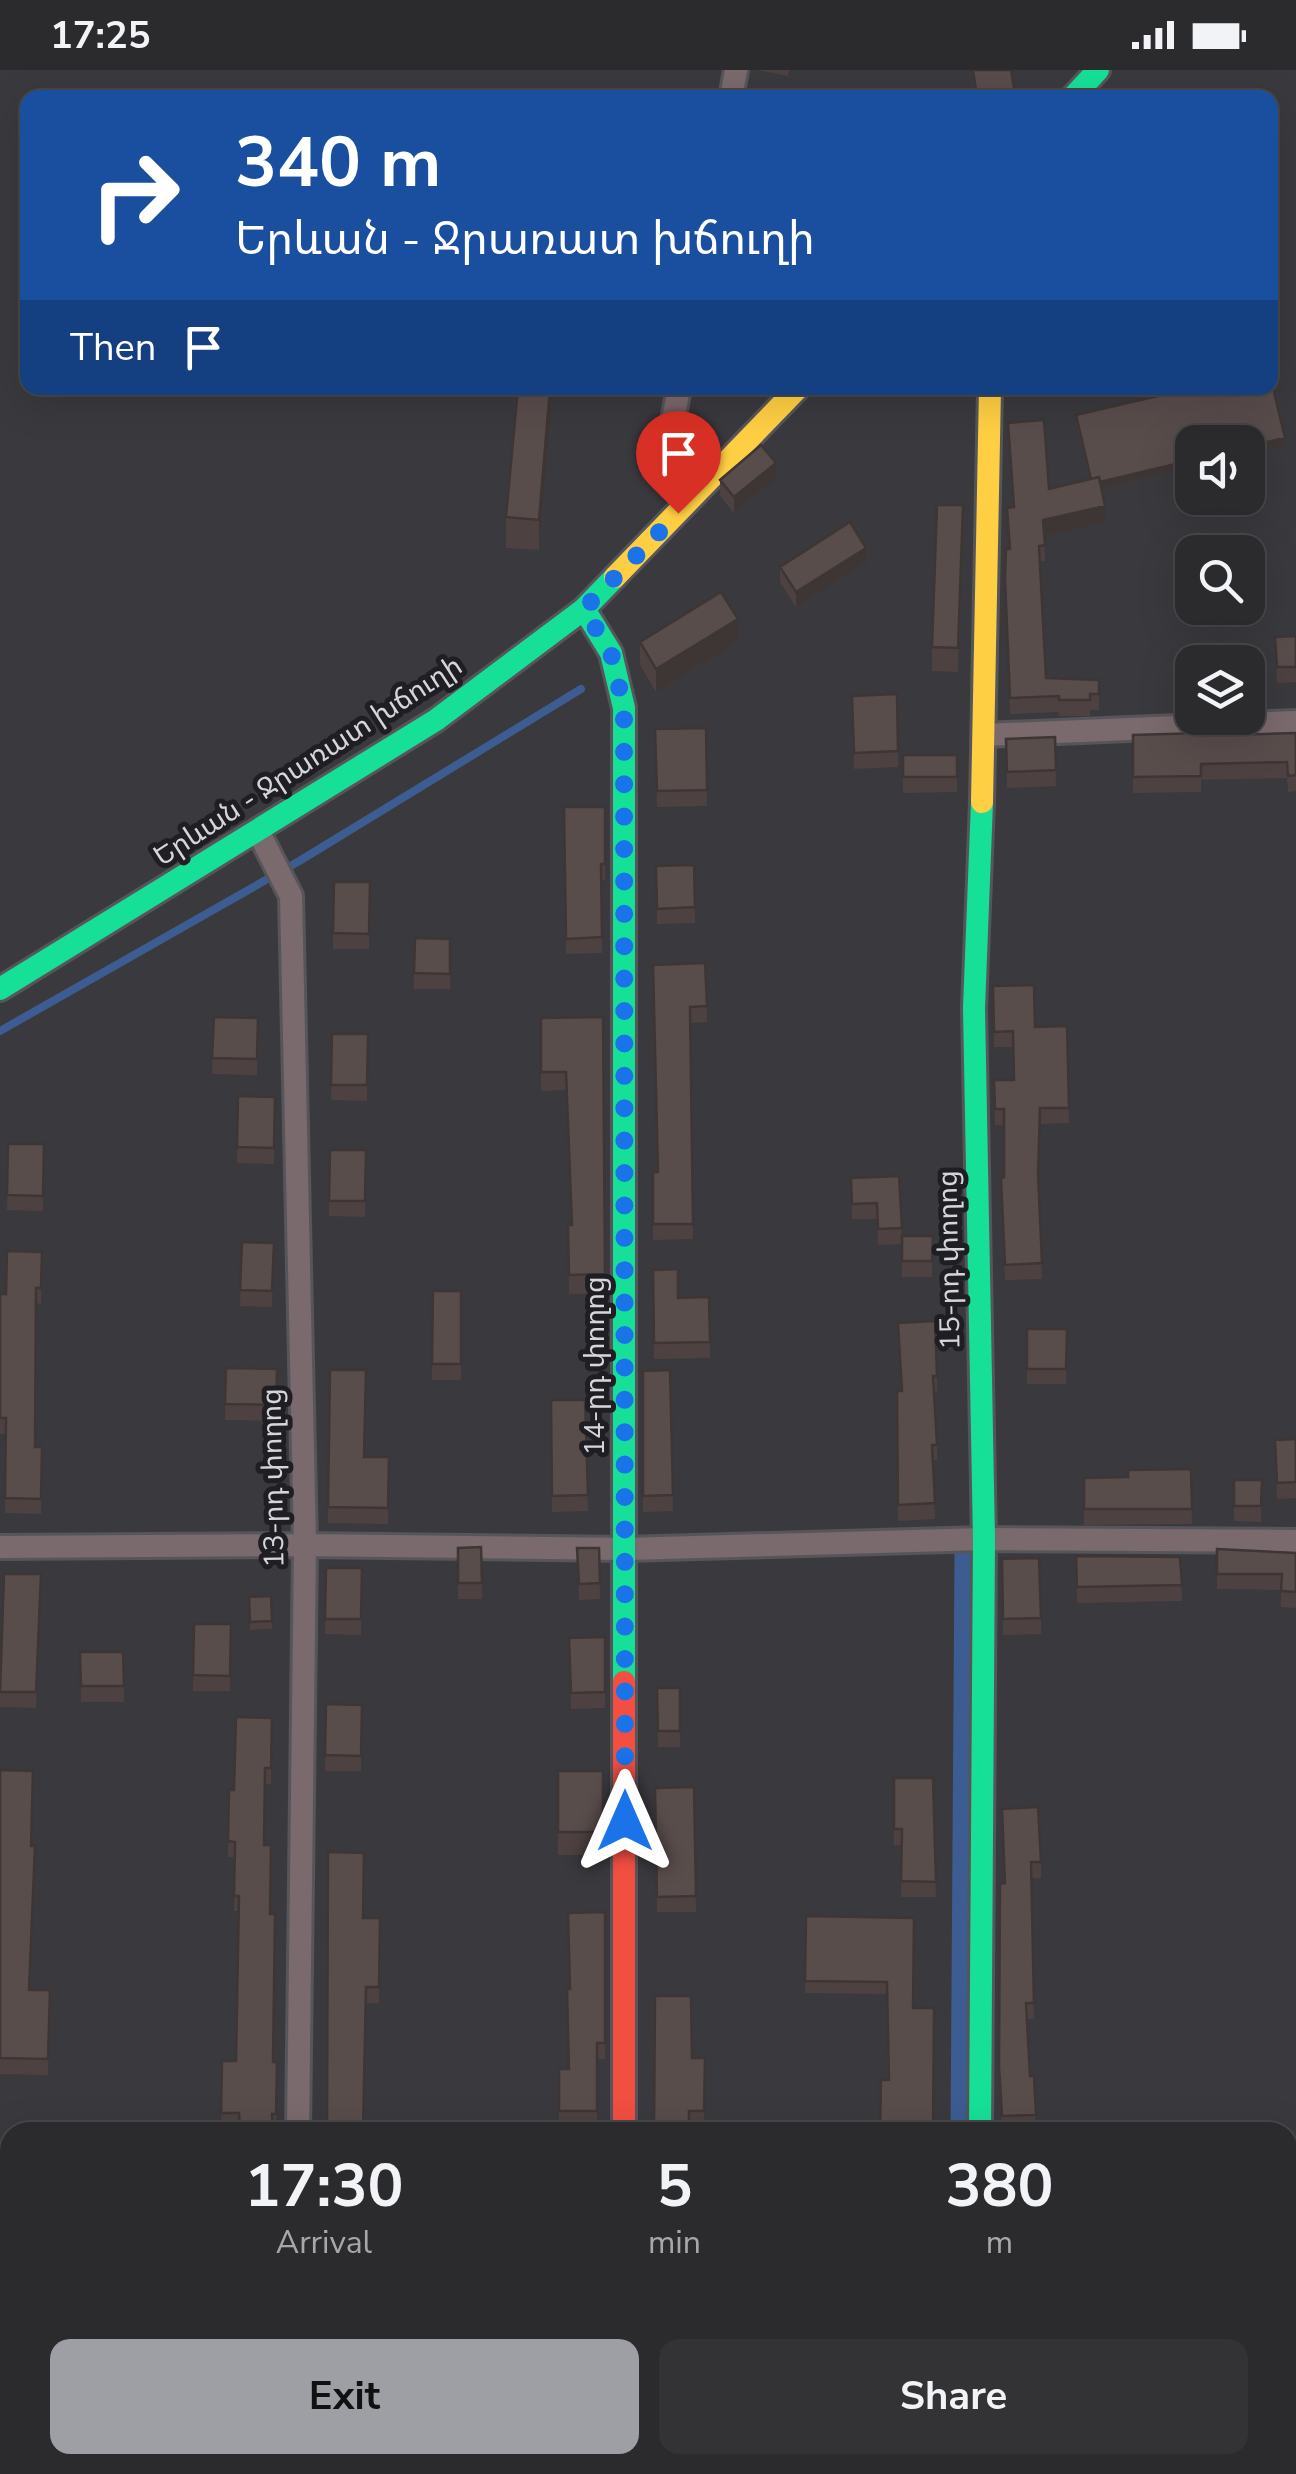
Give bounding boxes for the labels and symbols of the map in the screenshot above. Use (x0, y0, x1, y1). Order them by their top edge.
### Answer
pin (636, 411, 721, 514)
street label: Երևան - Ջրառատ խճուղի (146, 647, 470, 875)
street label: 15-րդ փողոց (928, 1170, 970, 1350)
street label: 14-րդ փողոց (576, 1276, 614, 1456)
street label: 13-րդ փողոց (252, 1388, 294, 1568)
position arrow (573, 1769, 677, 1873)

